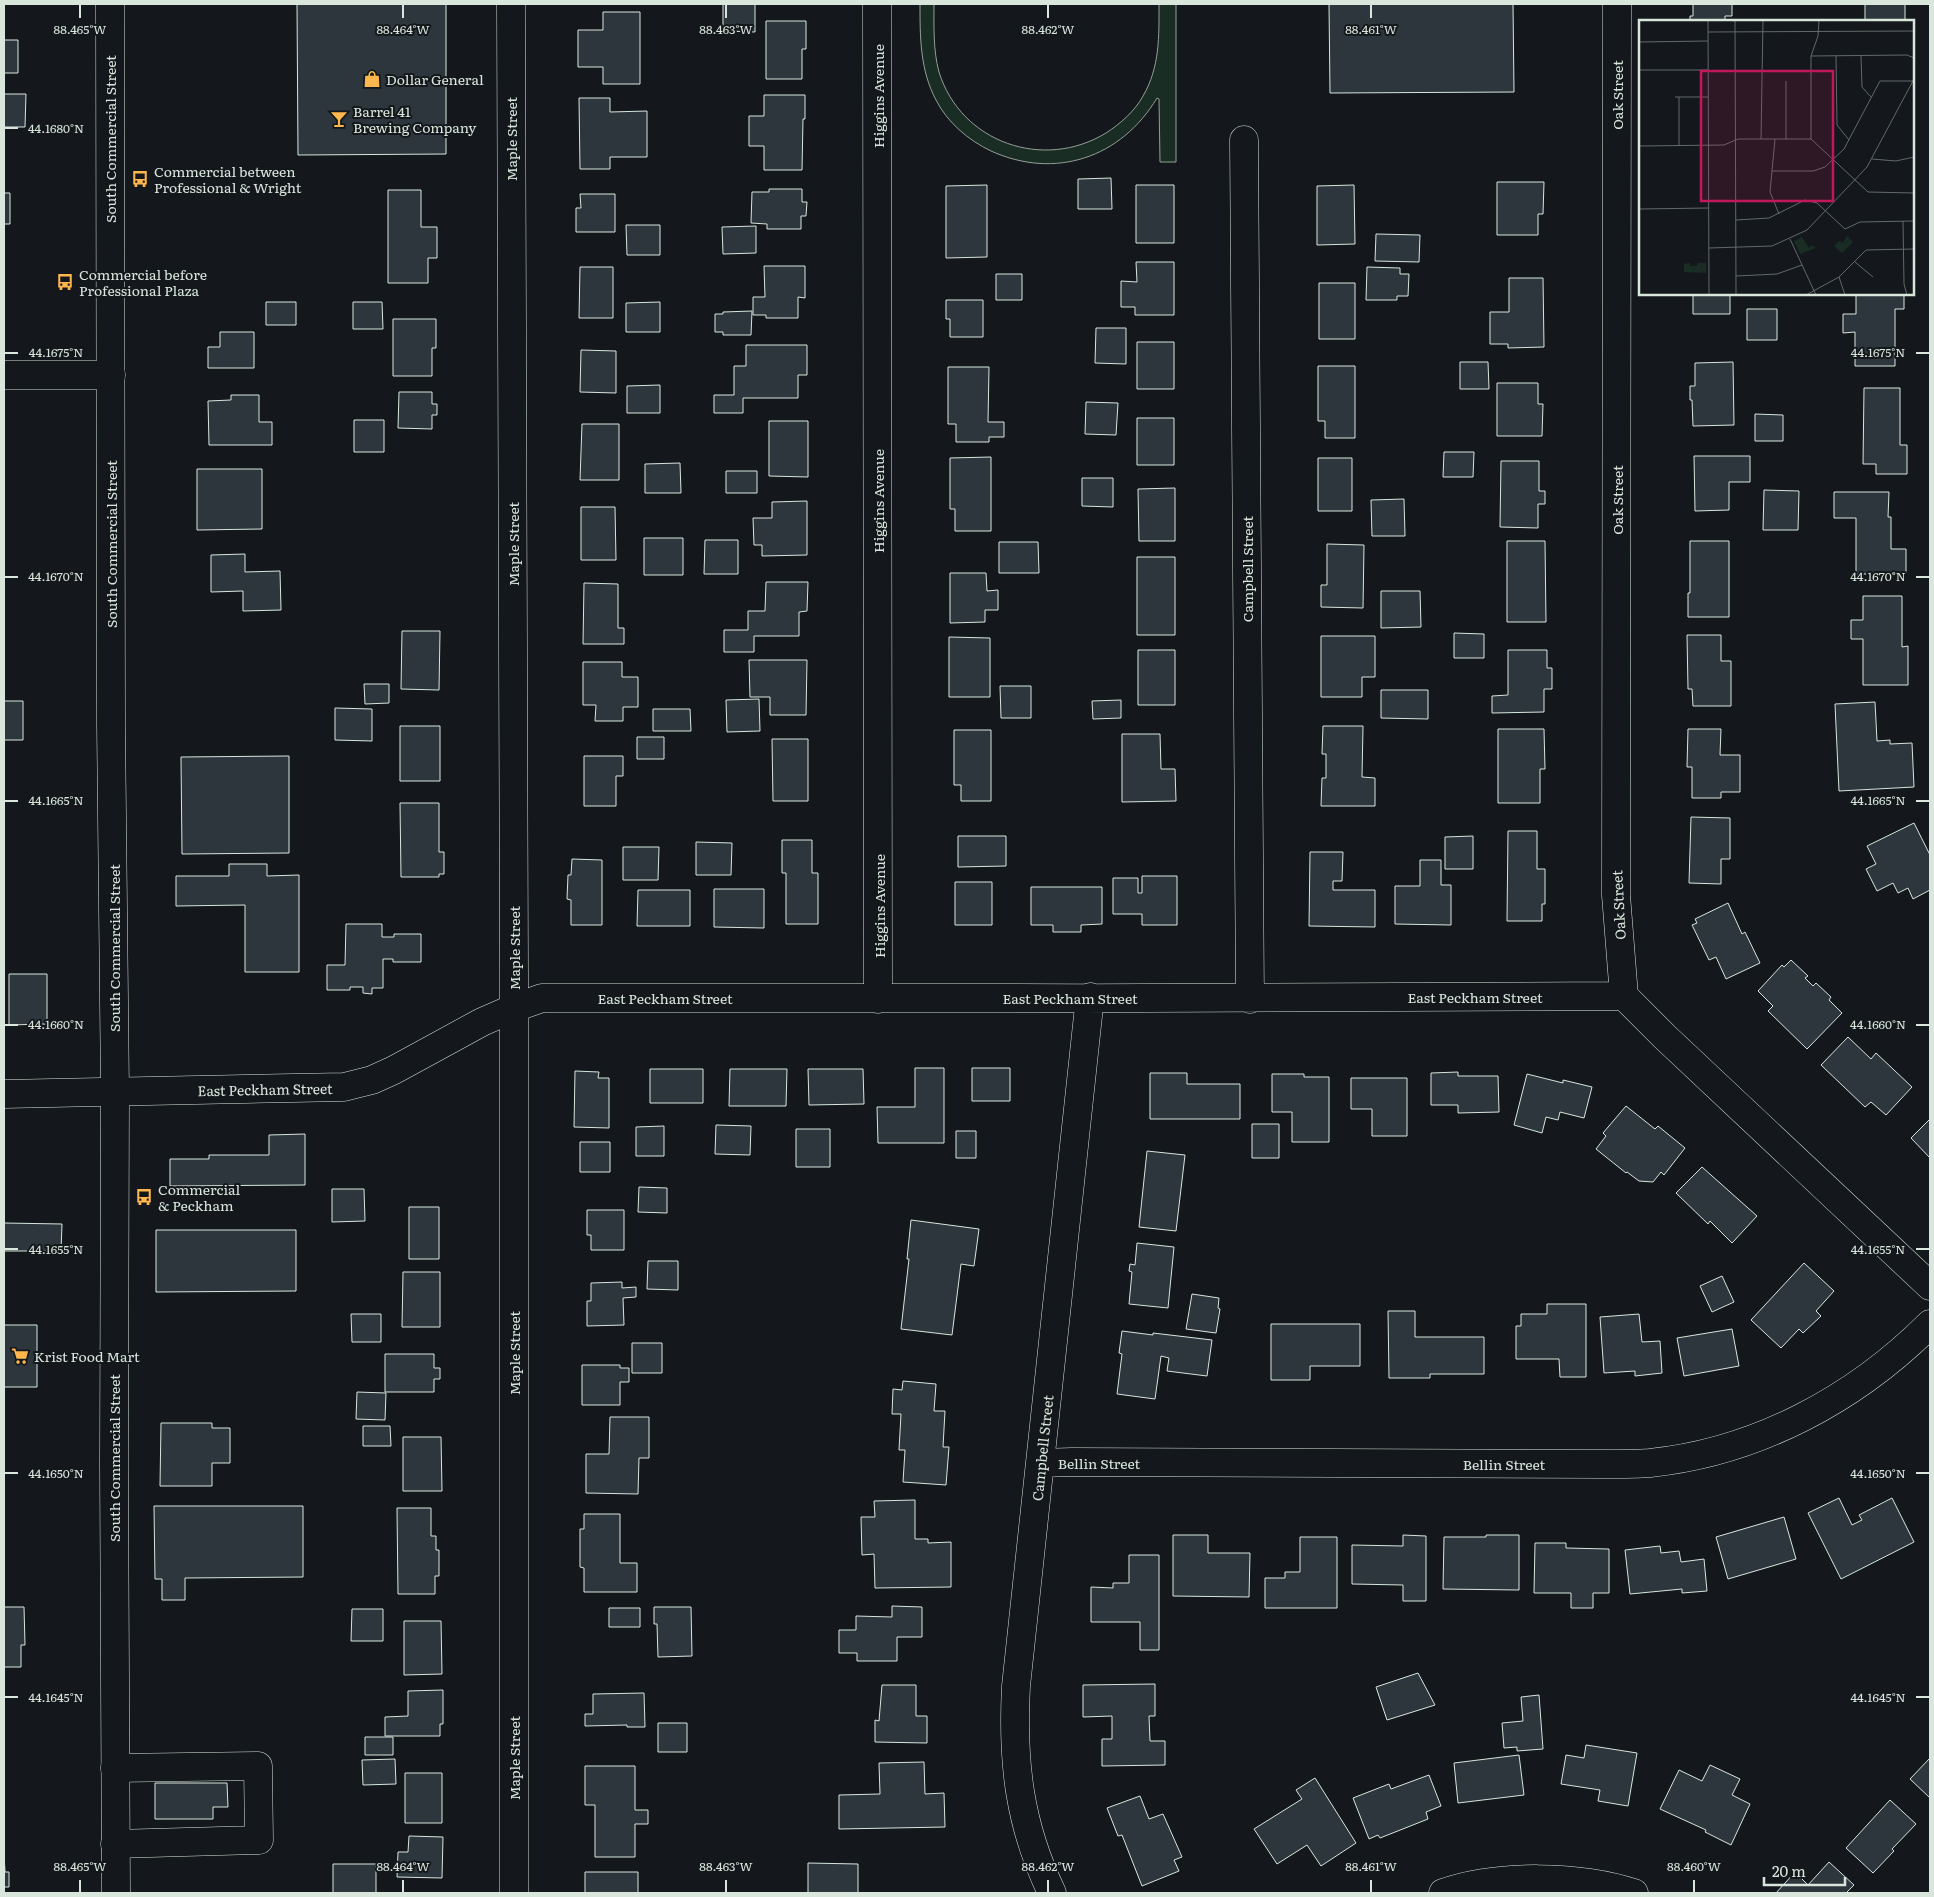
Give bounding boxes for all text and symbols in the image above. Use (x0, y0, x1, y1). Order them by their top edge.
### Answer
text: 88.465°W (54, 20, 106, 38)
text: 88.464°W (376, 20, 430, 38)
text: 88.463°W (699, 20, 753, 38)
text: 88.462°W (1022, 20, 1074, 38)
text: 88.461°W (1345, 20, 1397, 38)
inset map (1639, 20, 1914, 295)
street label: Higgins Avenue (868, 44, 888, 148)
street label: South Commercial Street (100, 55, 120, 223)
street label: Oak Street (1607, 60, 1627, 130)
shop icon: Dollar General (362, 69, 382, 89)
place label: Dollar General (386, 69, 484, 89)
street label: Maple Street (501, 97, 521, 181)
place label: Barrel 41 Brewing Company (353, 101, 477, 137)
bar icon: Barrel 41 Brewing Company (329, 109, 349, 129)
text: 44.1680°N (28, 119, 84, 137)
place label: Commercial between Professional & Wright (154, 161, 302, 197)
bus stop icon: Commercial between Professional & Wright (130, 169, 150, 189)
place label: Commercial before Professional Plaza (79, 264, 207, 300)
bus stop icon: Commercial before Professional Plaza (55, 272, 75, 292)
text: 44.1675°N (29, 343, 83, 361)
text: 44.1675°N (1851, 343, 1905, 361)
street label: Higgins Avenue (868, 449, 888, 553)
street label: South Commercial Street (101, 460, 121, 628)
street label: Oak Street (1607, 465, 1627, 535)
street label: Maple Street (503, 502, 523, 586)
street label: Campbell Street (1237, 515, 1257, 622)
text: 44.1670°N (28, 567, 84, 585)
text: 44.1670°N (1850, 567, 1906, 585)
text: 44.1665°N (28, 791, 84, 809)
text: 44.1665°N (1850, 791, 1906, 809)
street label: Higgins Avenue (869, 854, 889, 958)
street label: South Commercial Street (104, 864, 124, 1032)
street label: Oak Street (1606, 869, 1630, 940)
street label: Maple Street (504, 906, 524, 990)
street label: East Peckham Street (1407, 987, 1543, 1007)
street label: East Peckham Street (597, 988, 733, 1008)
street label: East Peckham Street (1002, 988, 1138, 1008)
text: 44.1660°N (28, 1015, 84, 1033)
text: 44.1660°N (1850, 1015, 1906, 1033)
street label: East Peckham Street (197, 1078, 333, 1100)
place label: Commercial & Peckham (158, 1179, 241, 1215)
bus stop icon: Commercial & Peckham (134, 1187, 154, 1207)
text: 44.1655°N (29, 1240, 83, 1258)
text: 44.1655°N (1851, 1240, 1905, 1258)
street label: Maple Street (504, 1311, 524, 1395)
supermarket icon: Krist Food Mart (10, 1346, 30, 1366)
place label: Krist Food Mart (34, 1346, 140, 1366)
street label: South Commercial Street (104, 1374, 124, 1542)
street label: Campbell Street (1026, 1394, 1058, 1502)
street label: Bellin Street (1058, 1453, 1141, 1473)
street label: Bellin Street (1463, 1454, 1546, 1474)
text: 44.1650°N (28, 1464, 84, 1482)
text: 44.1650°N (1850, 1464, 1906, 1482)
text: 44.1645°N (28, 1688, 84, 1706)
text: 44.1645°N (1850, 1688, 1906, 1706)
street label: Maple Street (504, 1716, 524, 1800)
scale bar (1764, 1854, 1845, 1886)
text: 88.465°W (54, 1857, 106, 1875)
text: 88.464°W (376, 1857, 430, 1875)
text: 88.463°W (699, 1857, 753, 1875)
text: 88.462°W (1022, 1857, 1074, 1875)
text: 88.461°W (1345, 1857, 1397, 1875)
text: 88.460°W (1667, 1857, 1721, 1875)
text: 20 m (1772, 1859, 1806, 1882)

